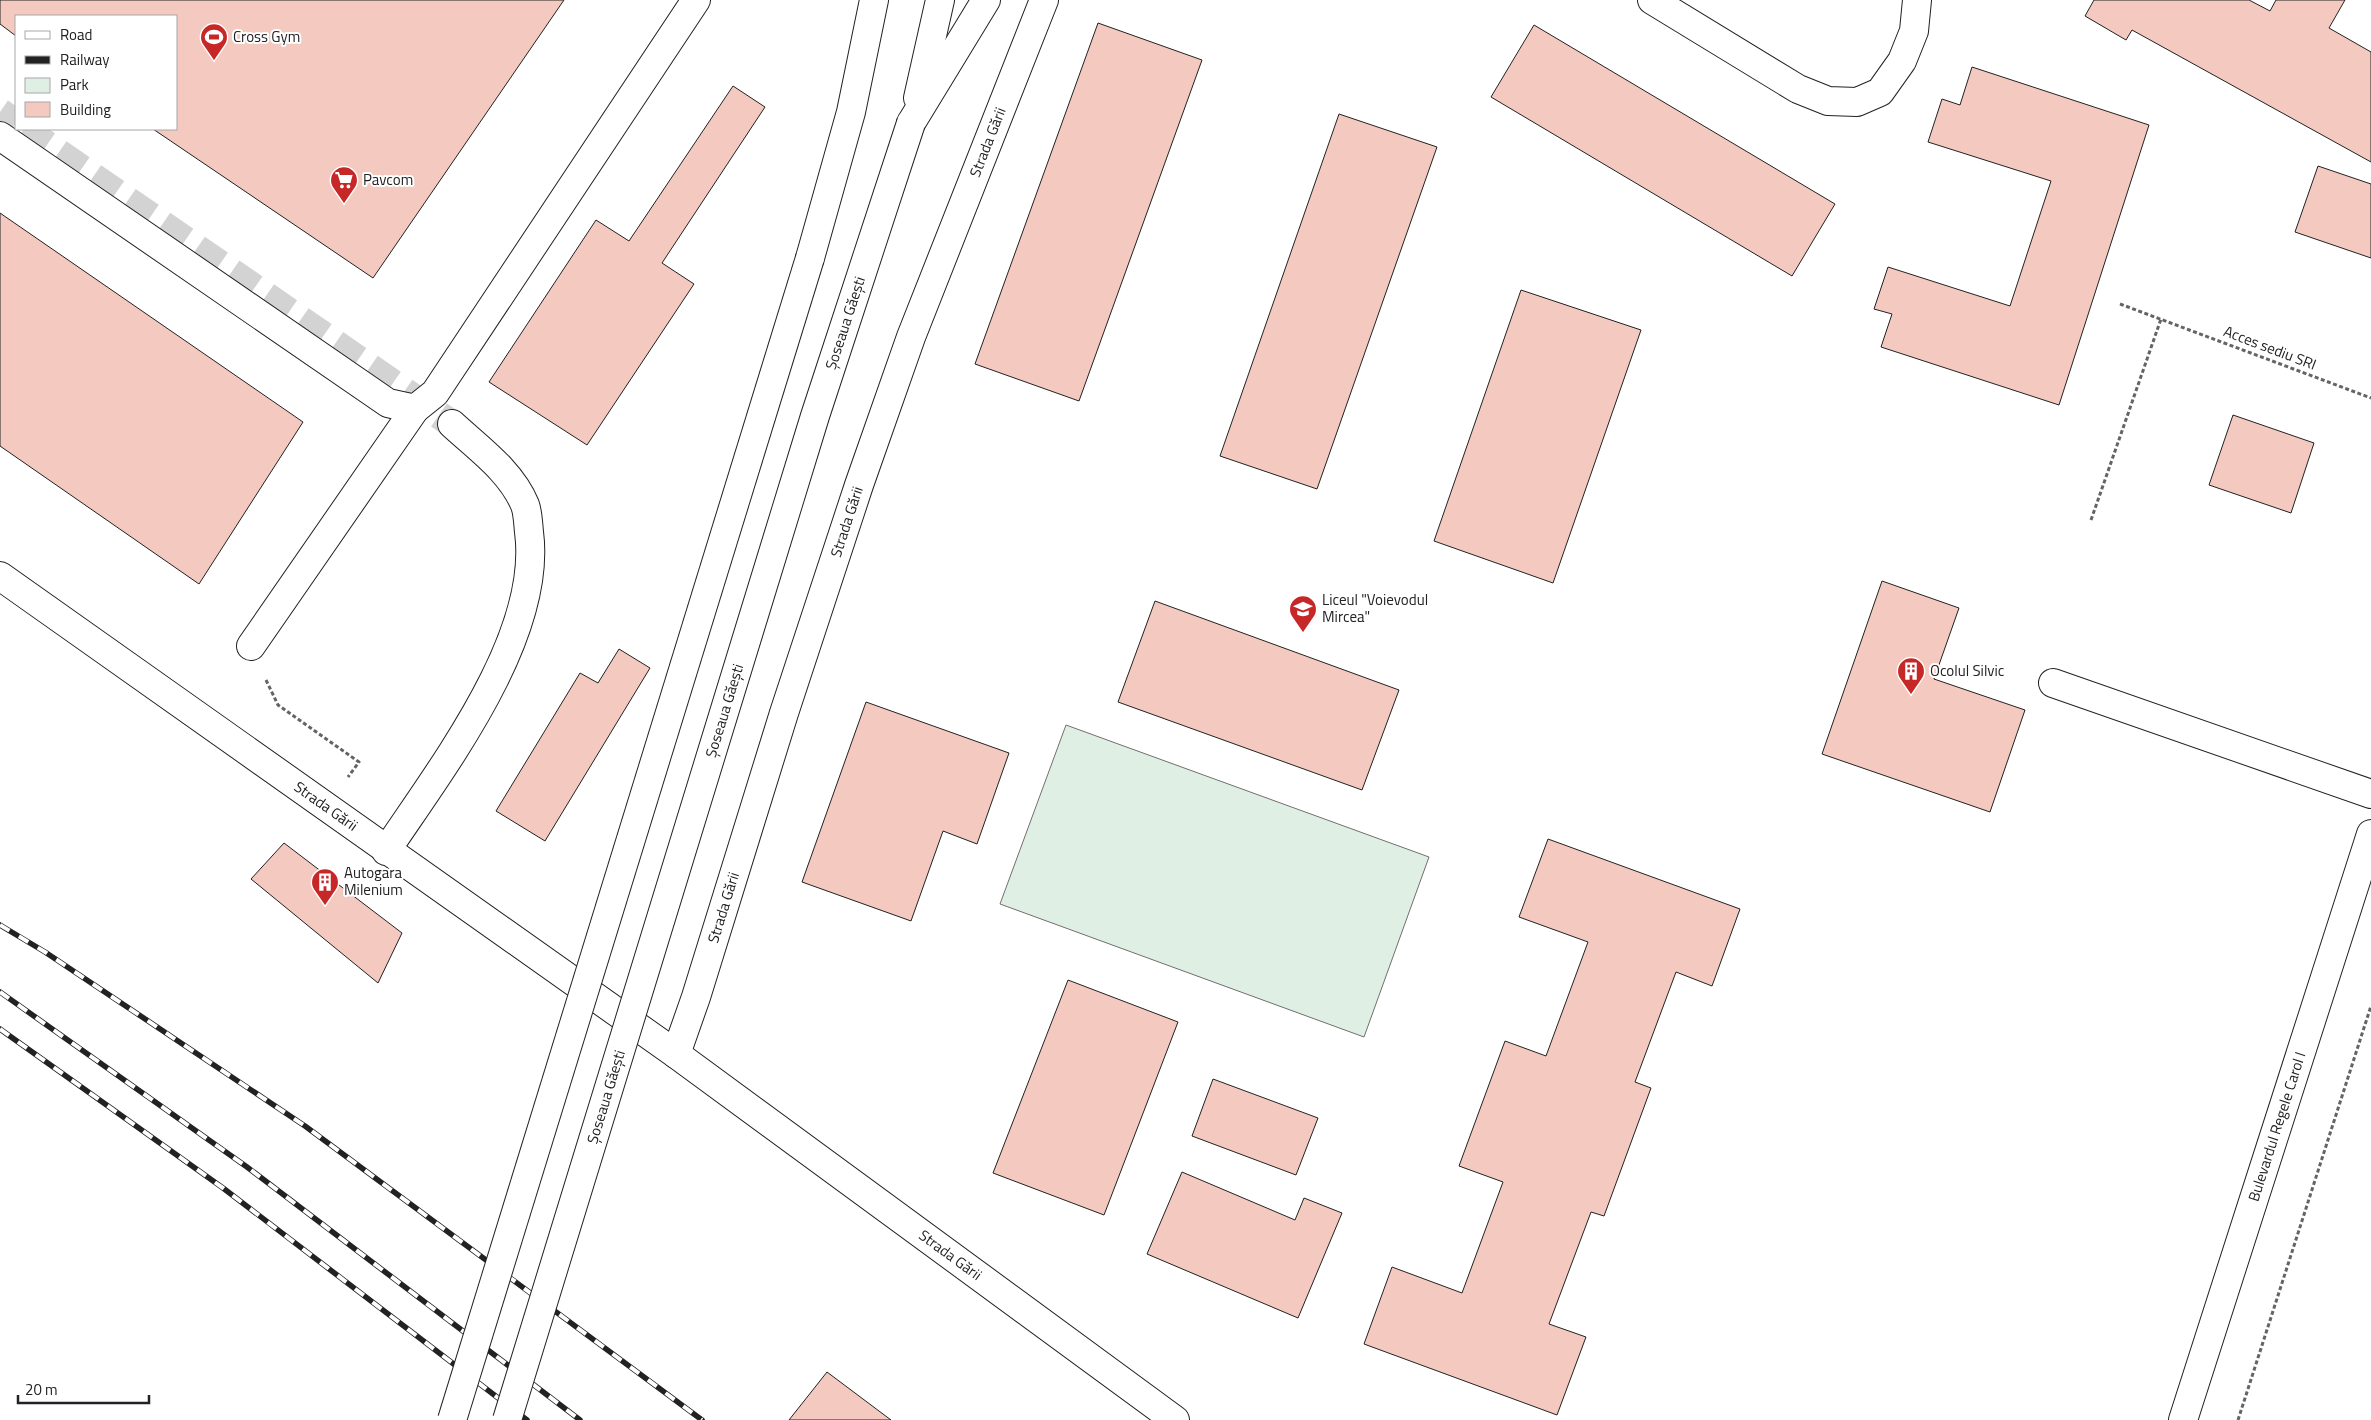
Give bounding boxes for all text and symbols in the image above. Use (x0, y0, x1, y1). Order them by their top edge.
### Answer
legend (15, 15, 178, 130)
sports icon: Cross Gym (199, 22, 229, 61)
text: Road (60, 23, 92, 46)
place label: Cross Gym (233, 25, 300, 48)
text: Railway (60, 48, 110, 71)
text: Park (60, 73, 89, 96)
text: Building (60, 98, 111, 121)
street label: Strada Gării (963, 104, 1012, 180)
supermarket icon: Pavcom (329, 165, 359, 204)
place label: Pavcom (363, 168, 413, 191)
street label: Șoseaua Găești (819, 273, 871, 372)
street label: Acces sediu SRI (2220, 319, 2320, 376)
street label: Strada Gării (824, 483, 869, 560)
place label: Liceul "Voievodul Mircea" (1322, 588, 1428, 628)
school or university icon: Liceul "Voievodul Mircea" (1288, 594, 1318, 633)
building icon: Ocolul Silvic (1896, 656, 1926, 695)
place label: Ocolul Silvic (1930, 659, 2004, 682)
street label: Șoseaua Găești (699, 661, 749, 760)
street label: Strada Gării (289, 775, 363, 837)
place label: Autogara Milenium (344, 861, 403, 901)
building icon: Autogara Milenium (310, 867, 340, 906)
street label: Strada Gării (701, 869, 745, 946)
street label: Șoseaua Găești (580, 1047, 631, 1146)
street label: Bulevardul Regele Carol I (2242, 1049, 2311, 1204)
street label: Strada Gării (914, 1224, 987, 1286)
scale bar (18, 1372, 149, 1404)
text: 20 m (25, 1378, 58, 1401)

